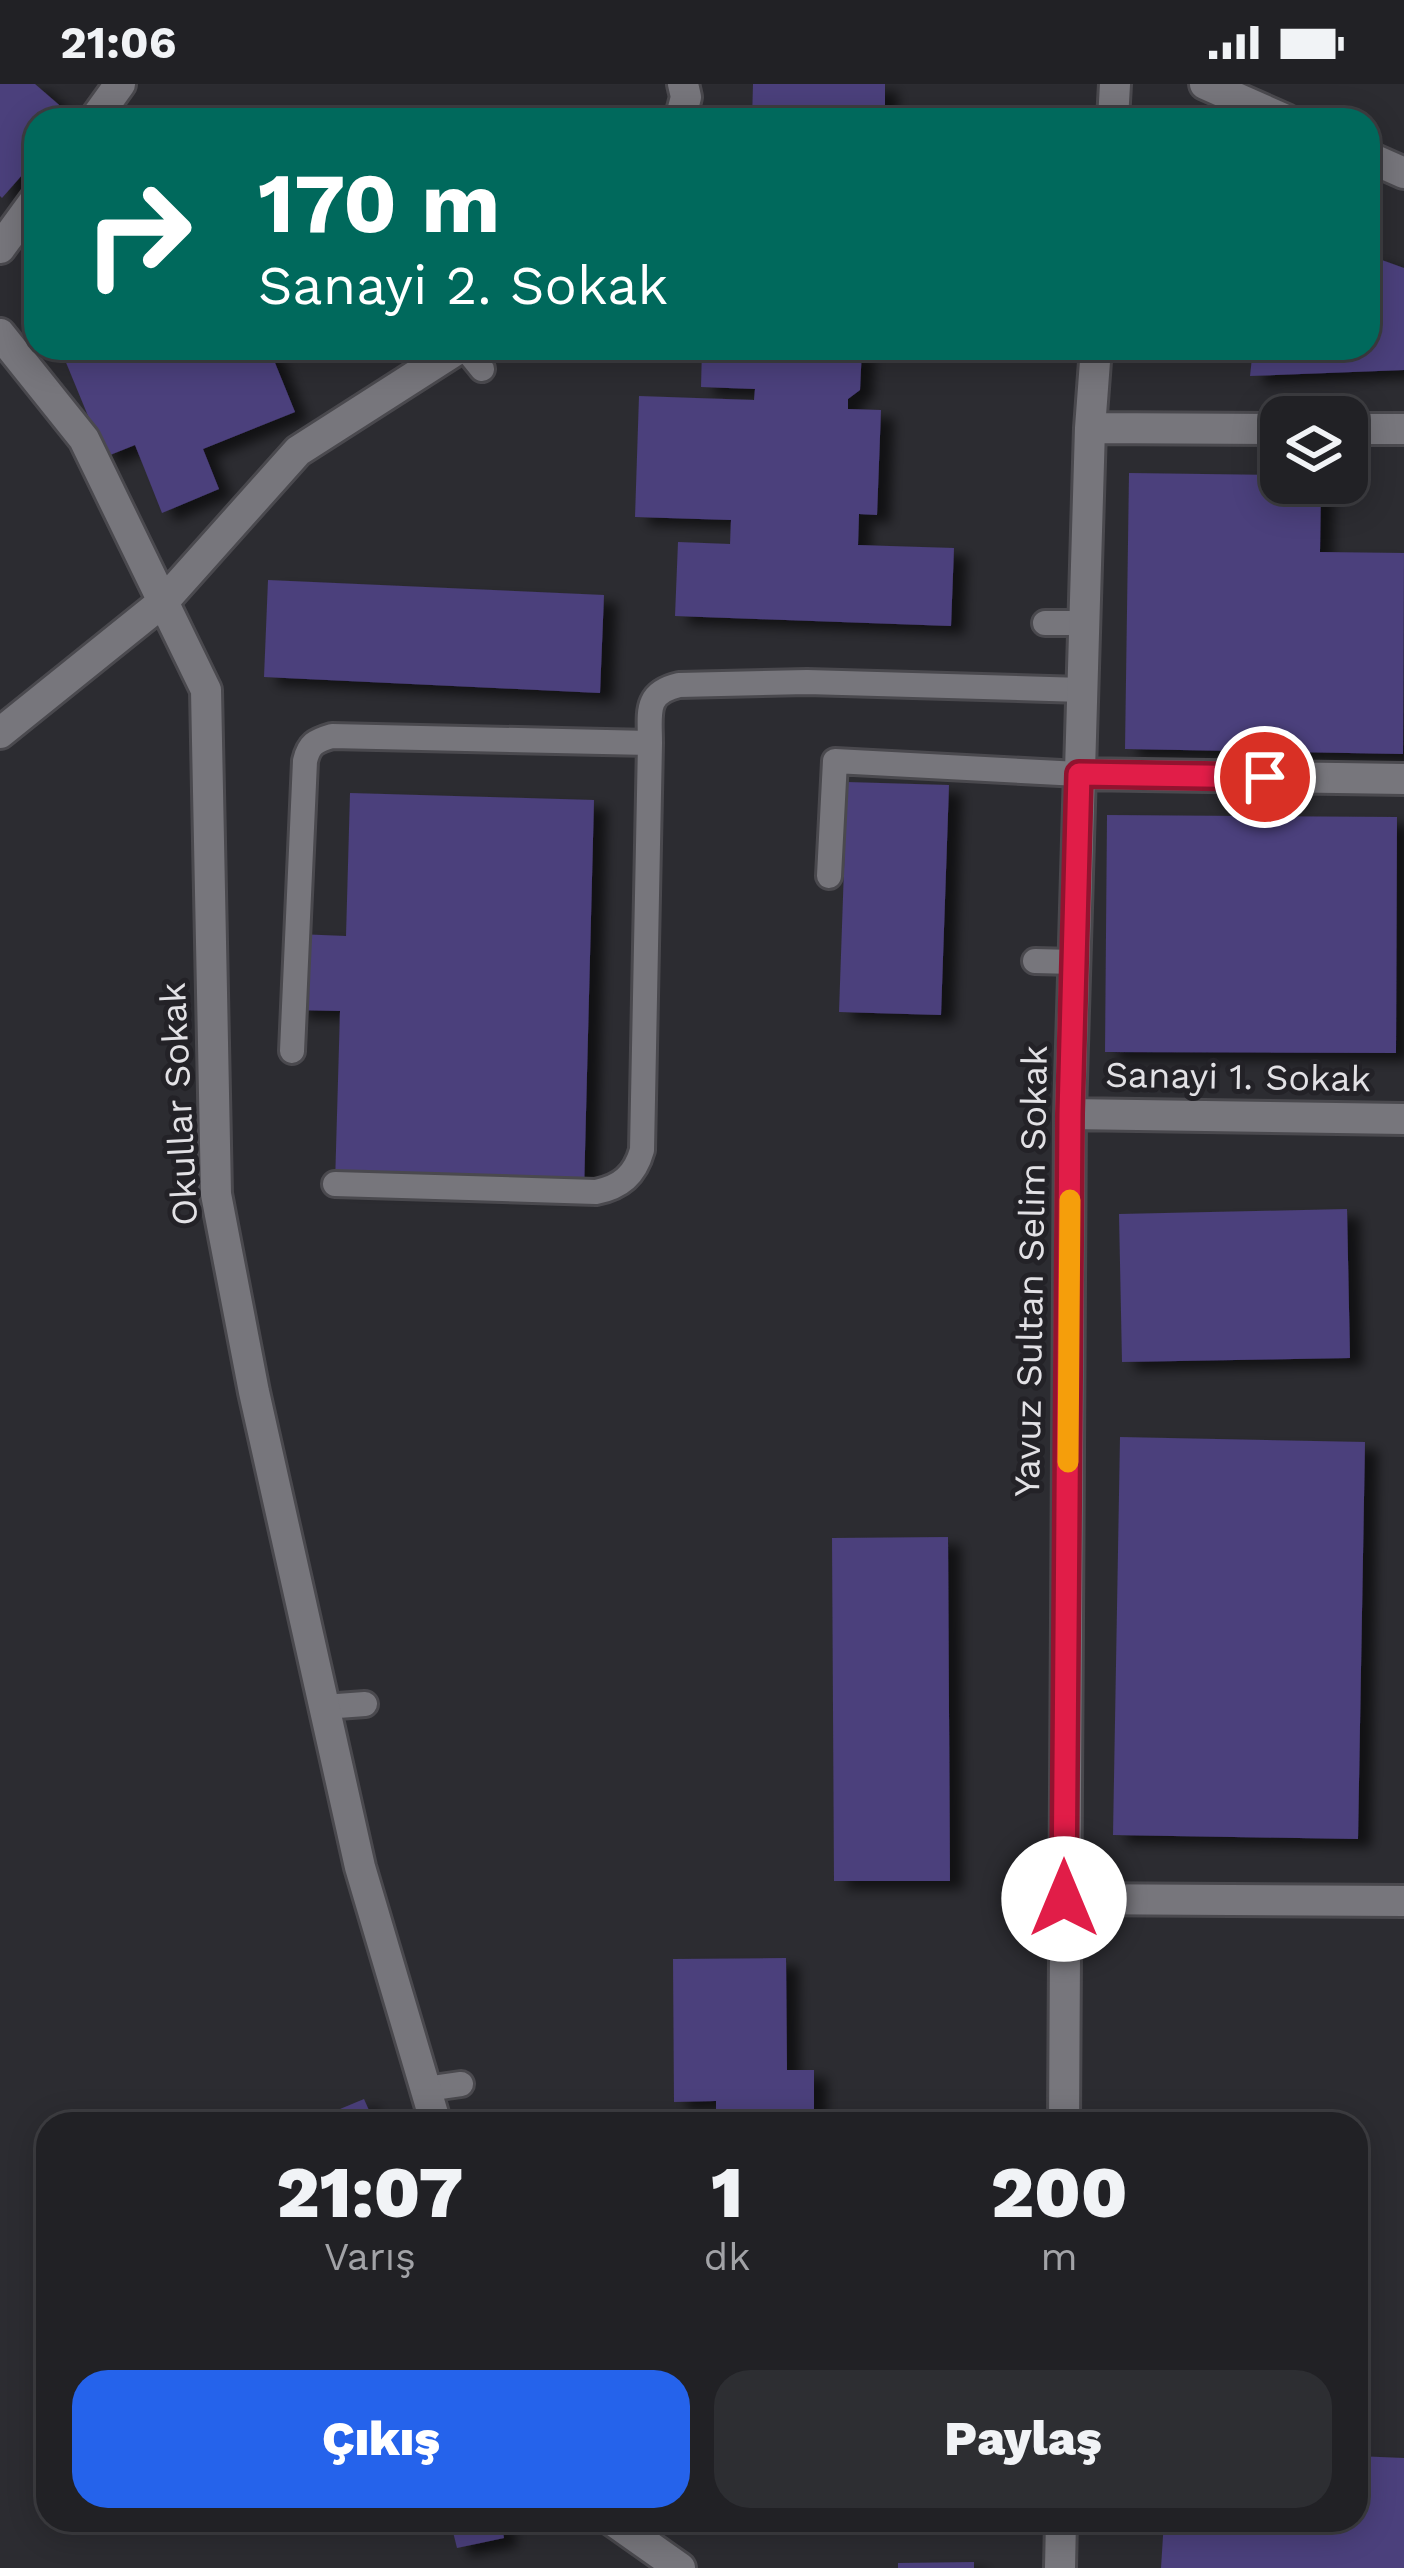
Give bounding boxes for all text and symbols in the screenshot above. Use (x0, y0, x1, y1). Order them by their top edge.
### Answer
text: 21:06 (60, 16, 177, 69)
text: 170 m (258, 154, 500, 252)
icon: right (60, 156, 216, 312)
text: Sanayi 2. Sokak (258, 254, 668, 317)
map controls (1260, 396, 1368, 504)
button: layers (1260, 396, 1368, 504)
pin (1214, 726, 1316, 828)
icon: arrive (1232, 744, 1298, 810)
street label: Okullar Sokak (152, 981, 206, 1227)
street label: Yavuz Sultan Selim Sokak (1006, 1045, 1056, 1497)
street label: Sanayi 1. Sokak (1105, 1054, 1371, 1100)
position arrow (1001, 1836, 1127, 1962)
text: 21:07 (276, 2150, 463, 2234)
text: 1 (711, 2150, 743, 2234)
text: 200 (991, 2150, 1128, 2234)
text: Varış (324, 2234, 416, 2279)
text: dk (704, 2234, 750, 2279)
text: m (1041, 2234, 1078, 2279)
button: Çıkış (72, 2370, 690, 2508)
button: Paylaş (714, 2370, 1332, 2508)

